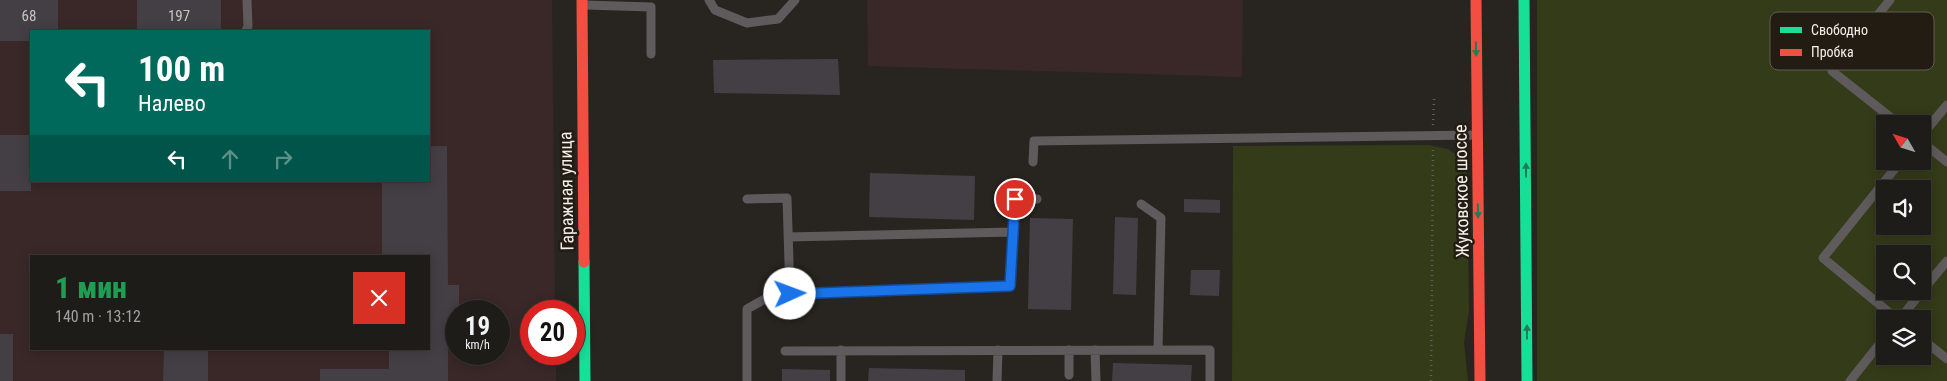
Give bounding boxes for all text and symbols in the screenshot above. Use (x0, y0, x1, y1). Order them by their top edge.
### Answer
house number: 68 (22, 7, 36, 25)
house number: 197 (168, 7, 190, 25)
legend (1770, 12, 1934, 70)
text: Свободно (1811, 22, 1868, 38)
one-way arrow (1472, 41, 1480, 57)
text: Пробка (1811, 44, 1854, 60)
text: 100 m (138, 49, 225, 90)
icon: left (55, 50, 120, 115)
text: Налево (138, 91, 206, 116)
north arrow (1876, 115, 1931, 170)
map controls (1876, 115, 1931, 365)
street label: Жуковское шоссе (1449, 124, 1473, 258)
street label: Гаражная улица (554, 131, 578, 251)
icon: left (163, 145, 191, 173)
icon: ahead (216, 145, 244, 173)
icon: right (269, 145, 297, 173)
one-way arrow (1521, 162, 1529, 178)
pin (994, 178, 1036, 220)
button: sound (1876, 180, 1931, 235)
icon: arrive (1001, 185, 1029, 213)
one-way arrow (1474, 203, 1482, 219)
button: search (1876, 245, 1931, 300)
position arrow (763, 267, 815, 319)
text: 1 мин (55, 270, 127, 305)
button: close (353, 272, 405, 324)
speed limit sign: 20 (520, 300, 585, 365)
text: 140 m · 13:12 (55, 307, 141, 326)
button: layers (1876, 310, 1931, 365)
text: 19 (465, 312, 490, 341)
one-way arrow (1523, 324, 1531, 340)
text: km/h (465, 338, 490, 352)

